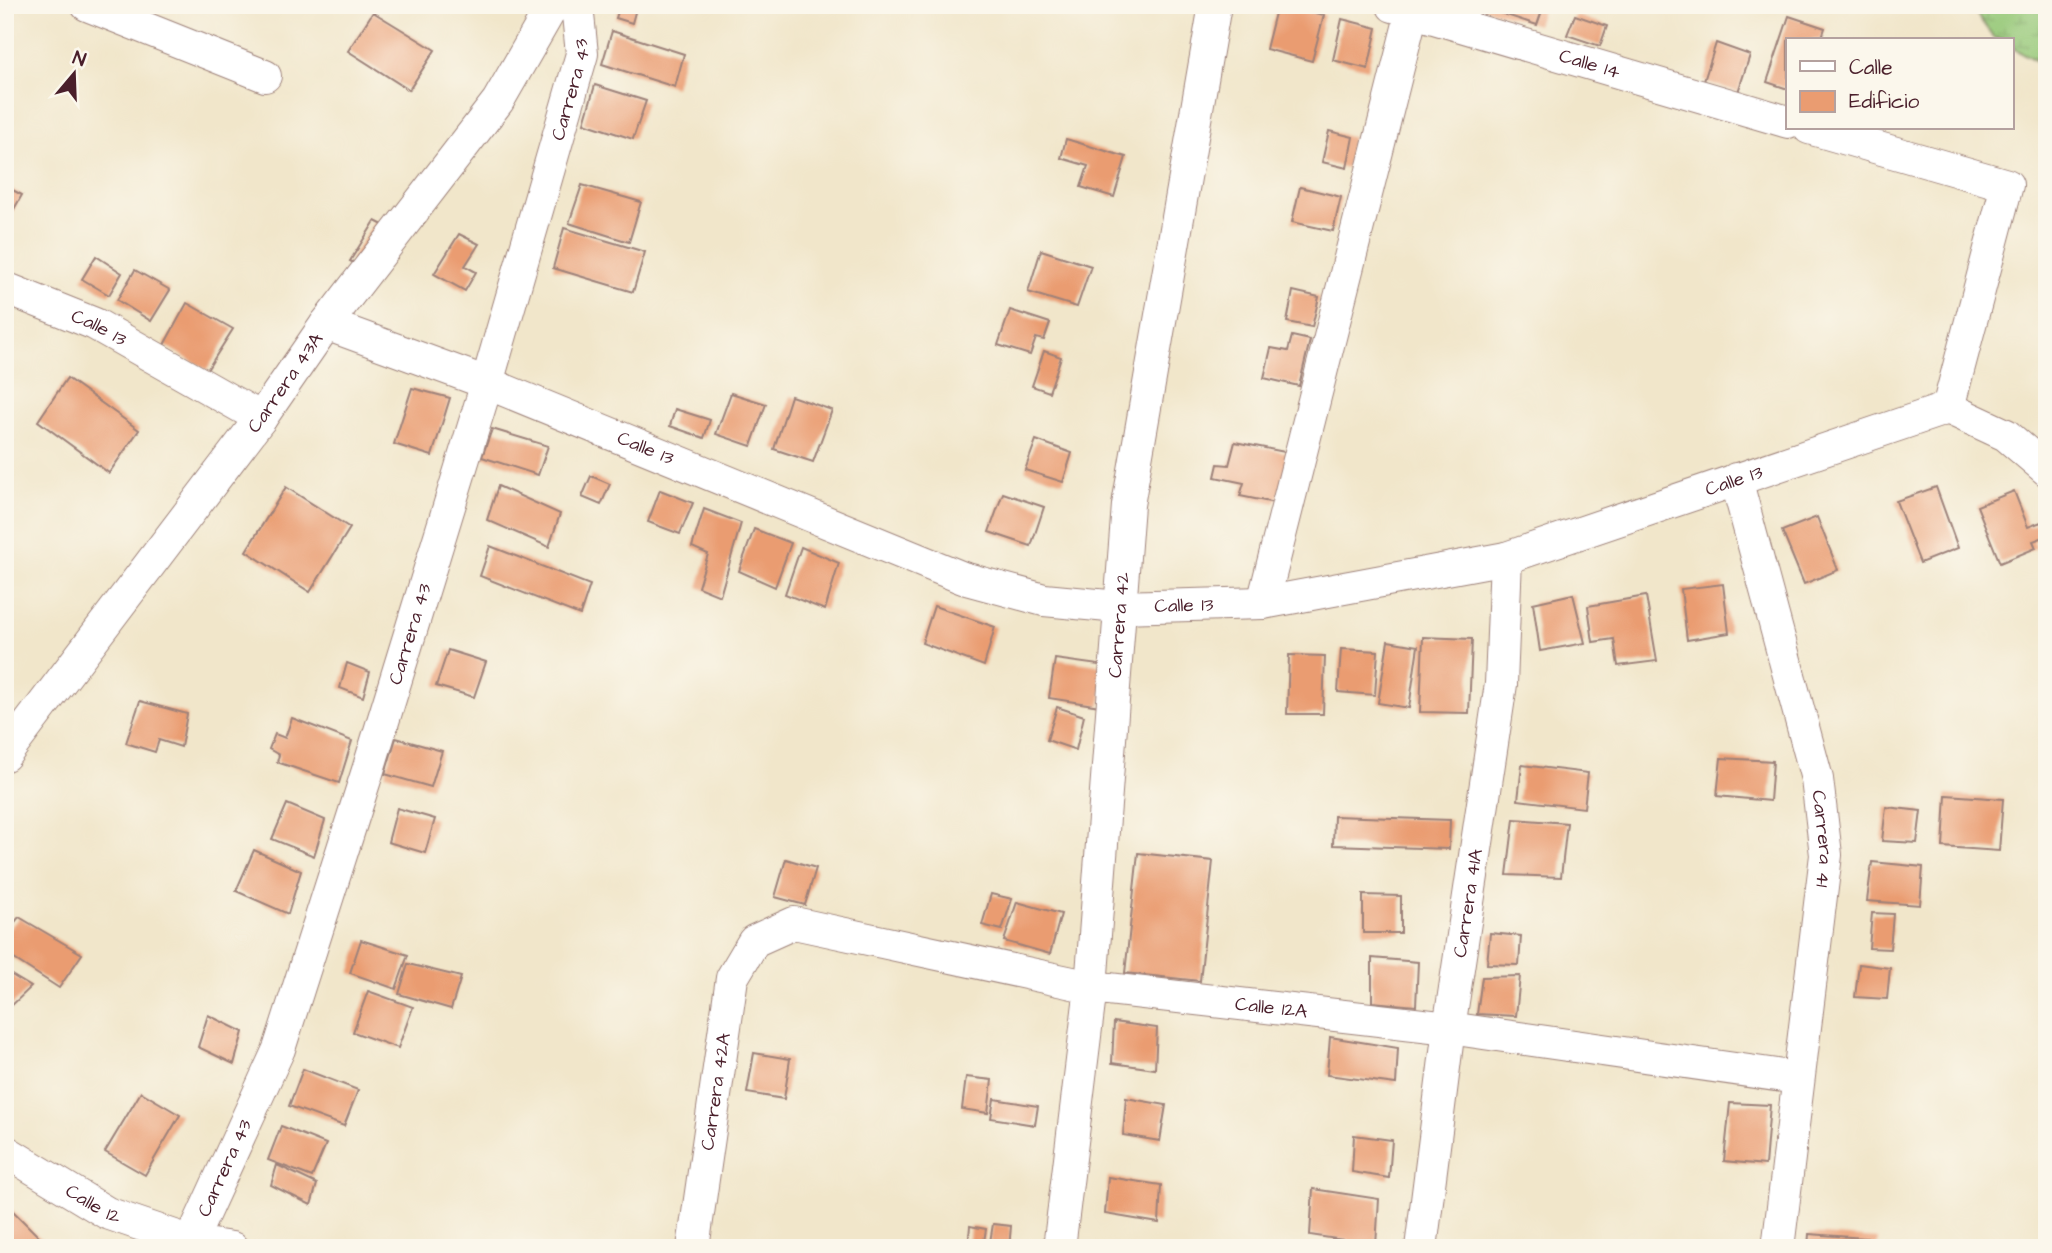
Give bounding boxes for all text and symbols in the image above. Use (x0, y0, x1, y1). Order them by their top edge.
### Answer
street label: Carrera 43 (544, 37, 597, 144)
north arrow (38, 38, 108, 108)
legend (1786, 38, 2014, 130)
street label: Calle 14 (1556, 42, 1623, 86)
text: N (69, 45, 89, 74)
text: Calle (1849, 53, 1893, 82)
text: Edificio (1849, 87, 1919, 116)
street label: Calle 13 (67, 302, 132, 353)
street label: Carrera 43A (241, 327, 330, 439)
street label: Calle 13 (613, 424, 679, 472)
street label: Calle 13 (1702, 458, 1767, 503)
street label: Carrera 42 (1101, 571, 1136, 679)
street label: Carrera 43 (382, 580, 438, 688)
street label: Calle 13 (1154, 591, 1214, 620)
street label: Carrera 41 (1805, 789, 1839, 889)
street label: Carrera 41A (1446, 847, 1489, 959)
street label: Calle 12A (1234, 990, 1309, 1025)
street label: Carrera 42A (694, 1031, 737, 1152)
street label: Carrera 43 (191, 1114, 259, 1221)
street label: Calle 12 (60, 1177, 125, 1230)

